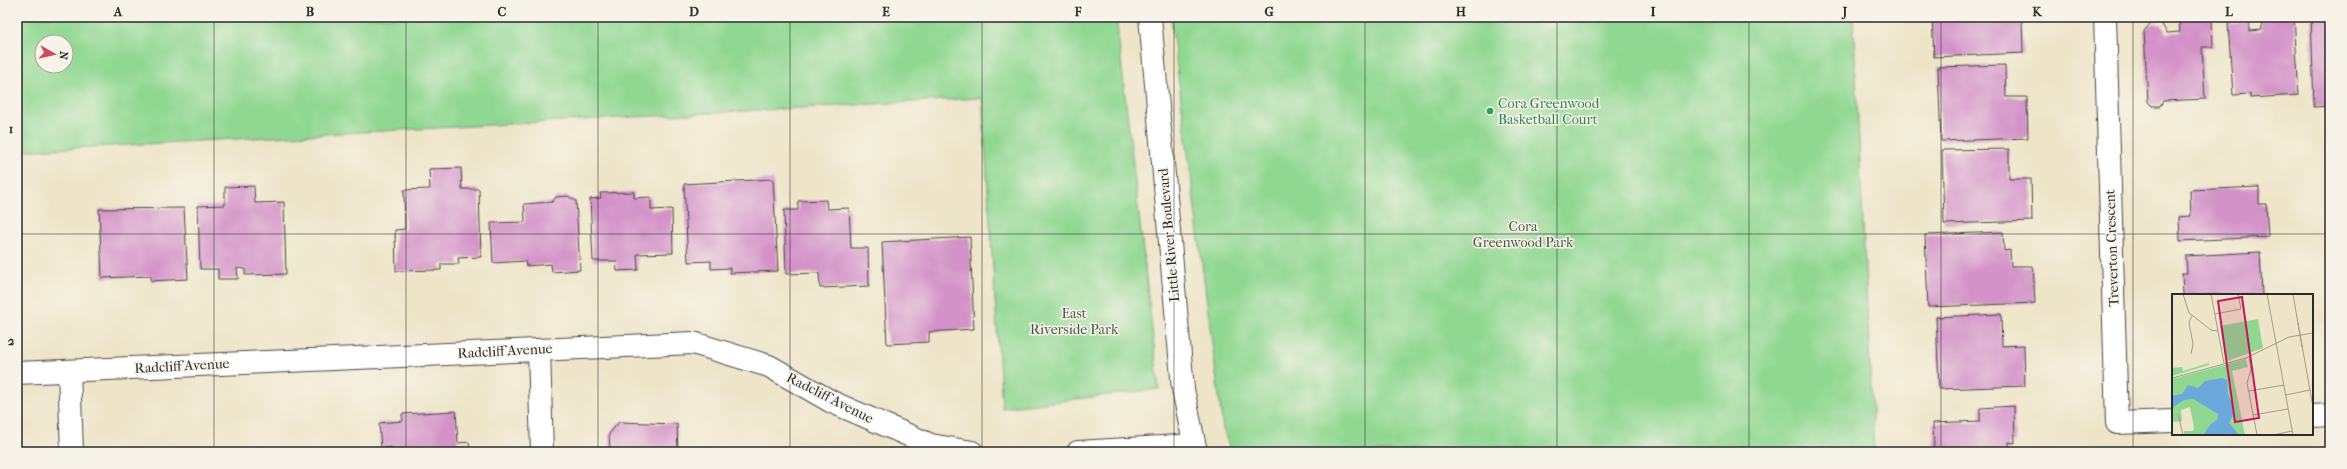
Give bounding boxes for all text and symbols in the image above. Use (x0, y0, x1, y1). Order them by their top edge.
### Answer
text: A (113, 4, 123, 19)
text: B (306, 4, 315, 19)
text: C (498, 4, 507, 19)
text: D (689, 4, 699, 19)
text: E (882, 4, 890, 19)
text: F (1074, 4, 1082, 19)
text: G (1264, 4, 1274, 19)
text: H (1456, 4, 1467, 19)
text: I (1650, 4, 1656, 19)
text: J (1841, 4, 1848, 20)
text: K (2032, 4, 2043, 19)
text: L (2225, 4, 2234, 19)
north arrow (34, 34, 74, 74)
text: N (56, 50, 70, 61)
place label: Cora Greenwood Basketball Court (1498, 95, 1600, 128)
marker: Cora Greenwood Basketball Court (1485, 106, 1495, 116)
text: 1 (9, 121, 14, 136)
street label: Little River Boulevard (1155, 167, 1183, 303)
street label: Treverton Crescent (2101, 189, 2123, 307)
park label: Cora Greenwood Park (1473, 218, 1574, 251)
inset map (2172, 294, 2313, 435)
park label: East Riverside Park (1030, 305, 1119, 338)
text: 2 (8, 333, 15, 348)
street label: Radcliff Avenue (457, 340, 553, 362)
street label: Radcliff Avenue (134, 355, 230, 377)
street label: Radcliff Avenue (784, 369, 876, 427)

